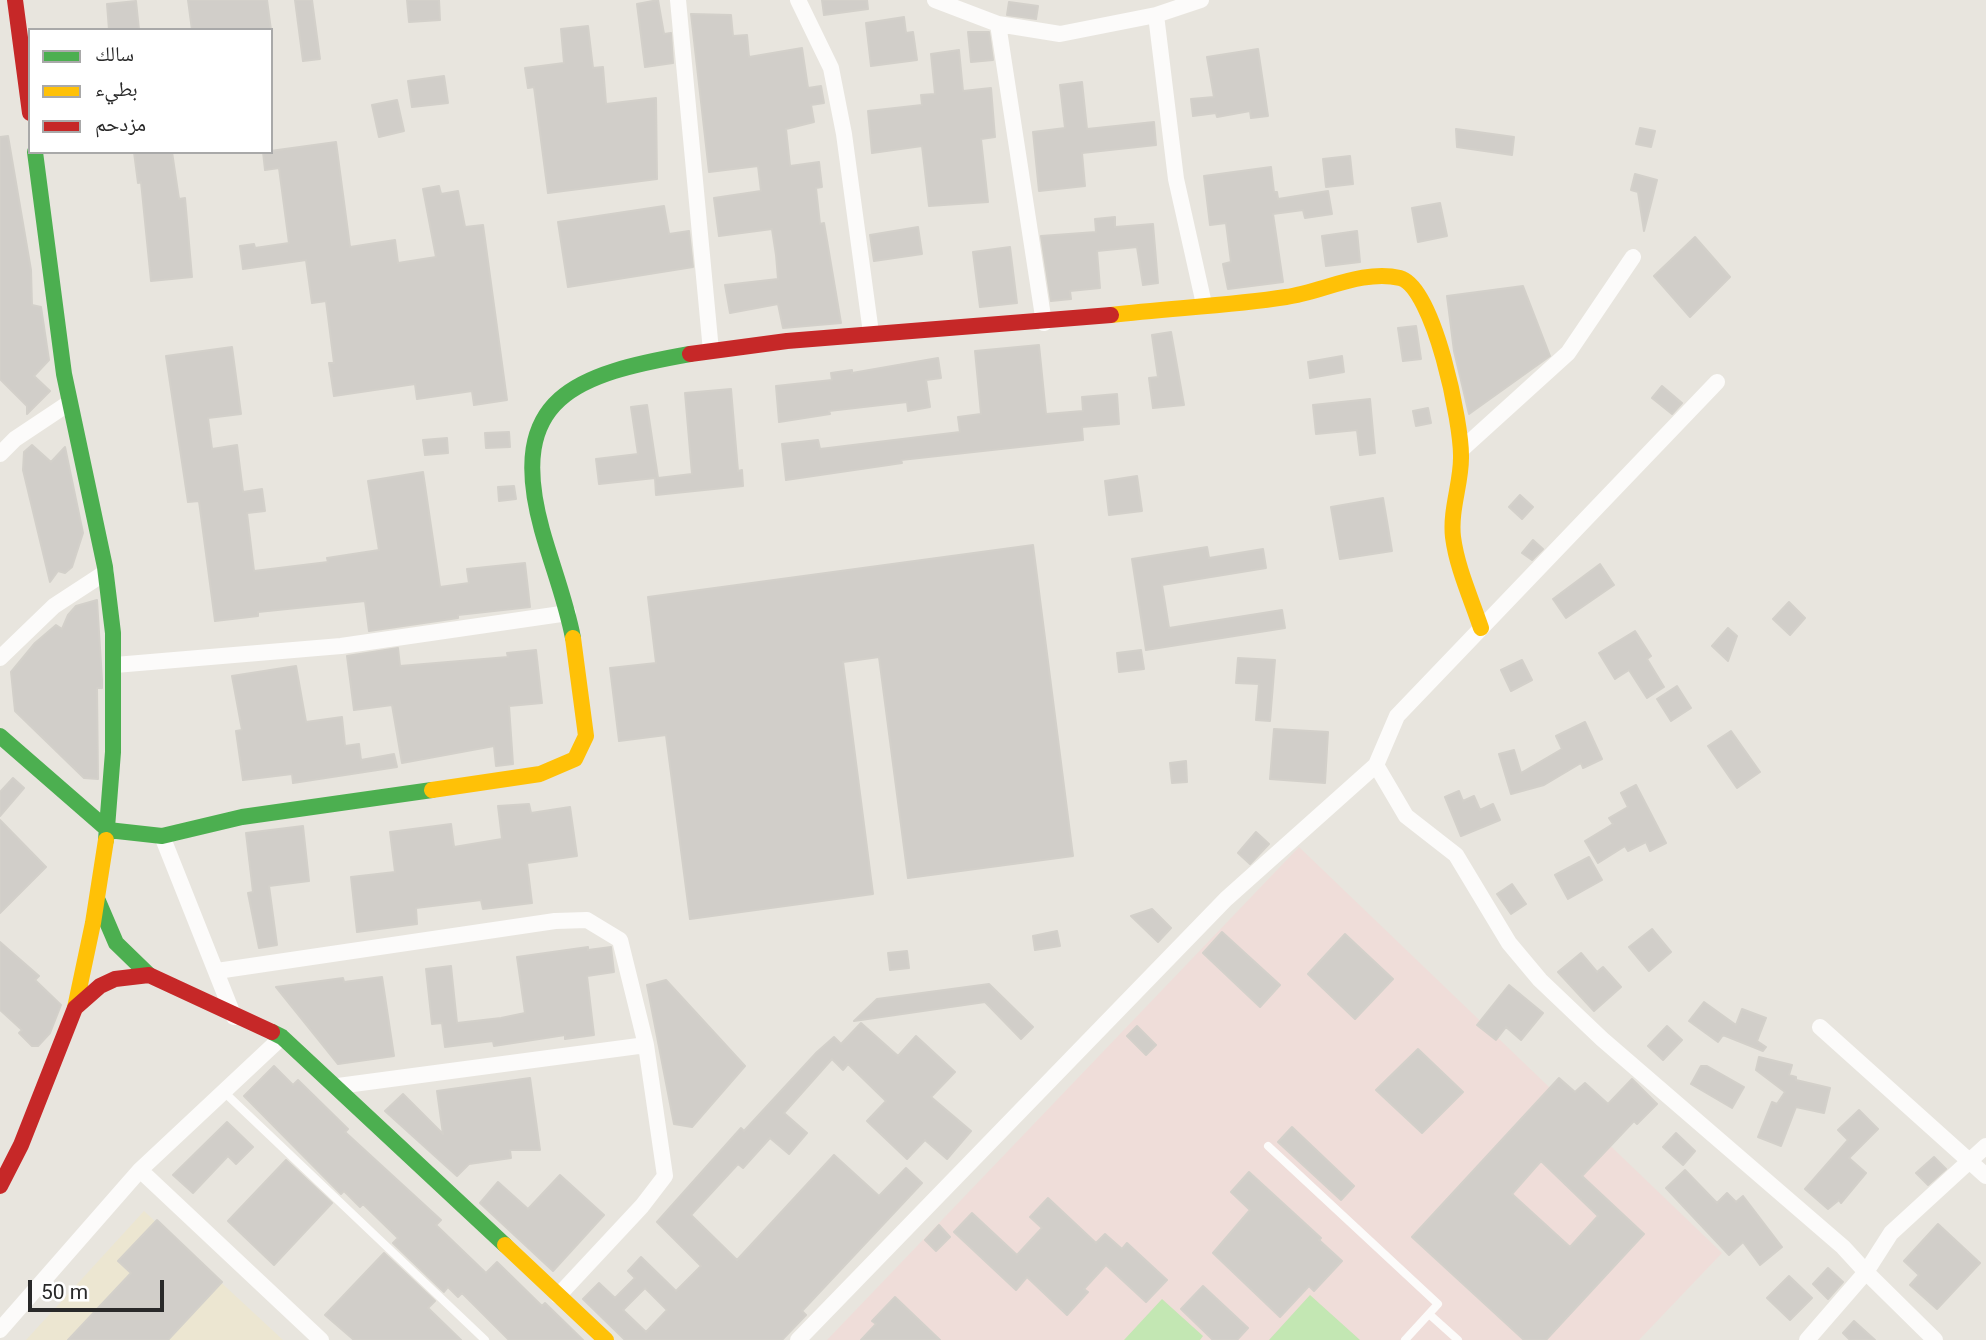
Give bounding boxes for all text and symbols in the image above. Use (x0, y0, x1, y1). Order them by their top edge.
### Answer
legend (28, 28, 273, 154)
text: سالك (95, 42, 134, 66)
text: بطيء (95, 77, 138, 101)
text: مزدحم (95, 112, 146, 136)
scale bar (32, 1266, 168, 1310)
text: 50 m (41, 1280, 88, 1304)

